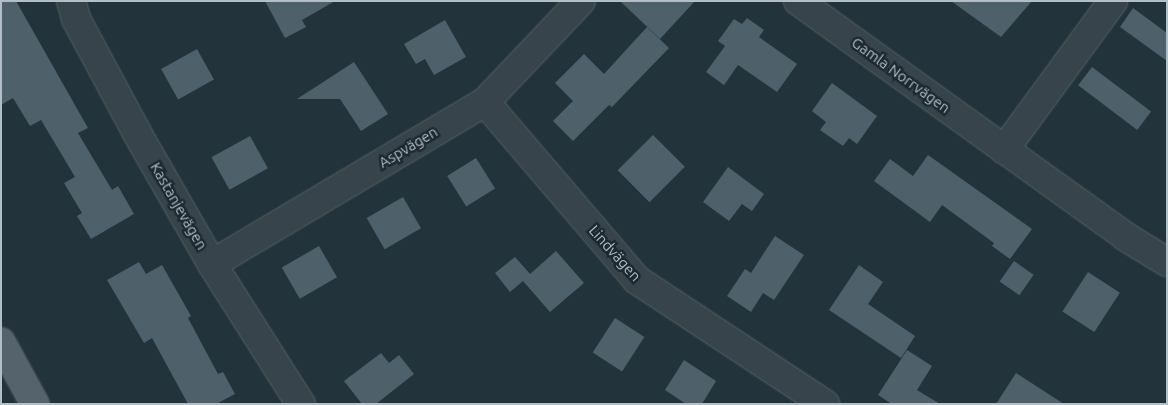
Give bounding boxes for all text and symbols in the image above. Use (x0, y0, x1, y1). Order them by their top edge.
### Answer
street label: Gamla Norrvägen (848, 33, 954, 117)
street label: Aspvägen (375, 122, 441, 172)
street label: Kastanjevägen (147, 159, 211, 253)
street label: Lindvägen (585, 221, 645, 285)

